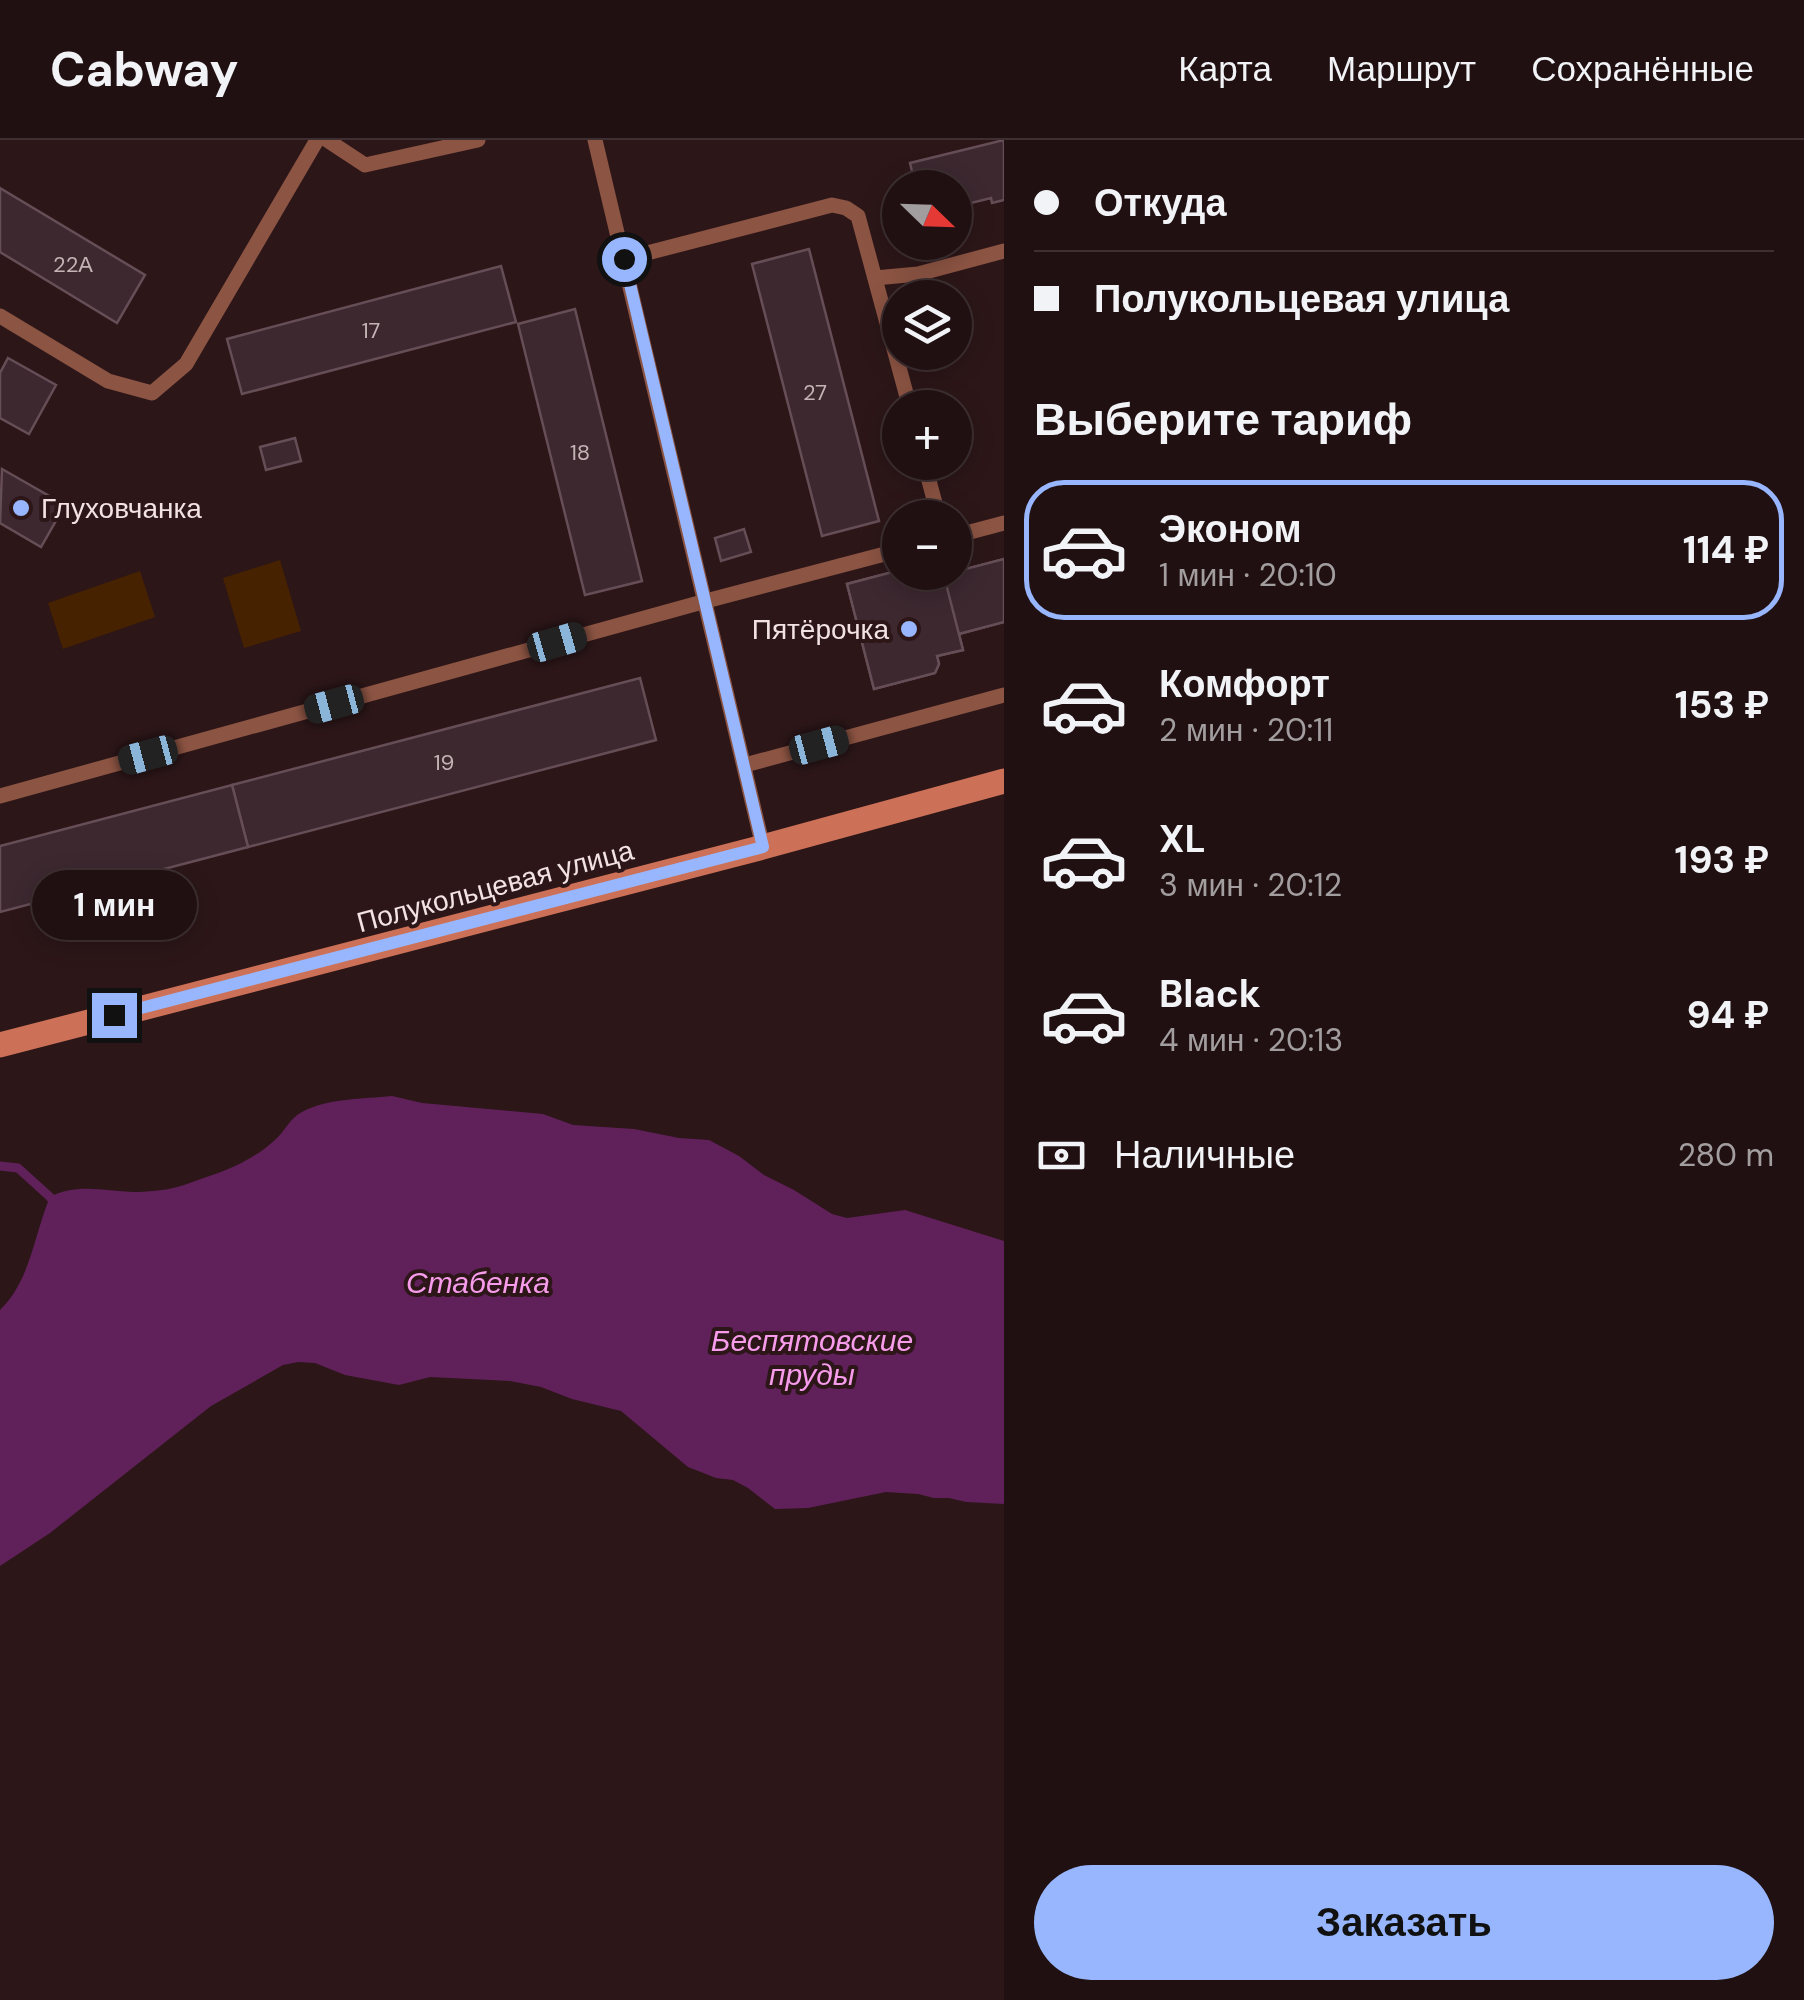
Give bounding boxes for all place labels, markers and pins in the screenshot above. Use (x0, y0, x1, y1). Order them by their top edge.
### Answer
place label: Глуховчанка (41, 490, 202, 527)
marker: Глуховчанка (10, 497, 32, 519)
place label: Пятёрочка (752, 611, 889, 648)
marker: Пятёрочка (898, 618, 920, 640)

